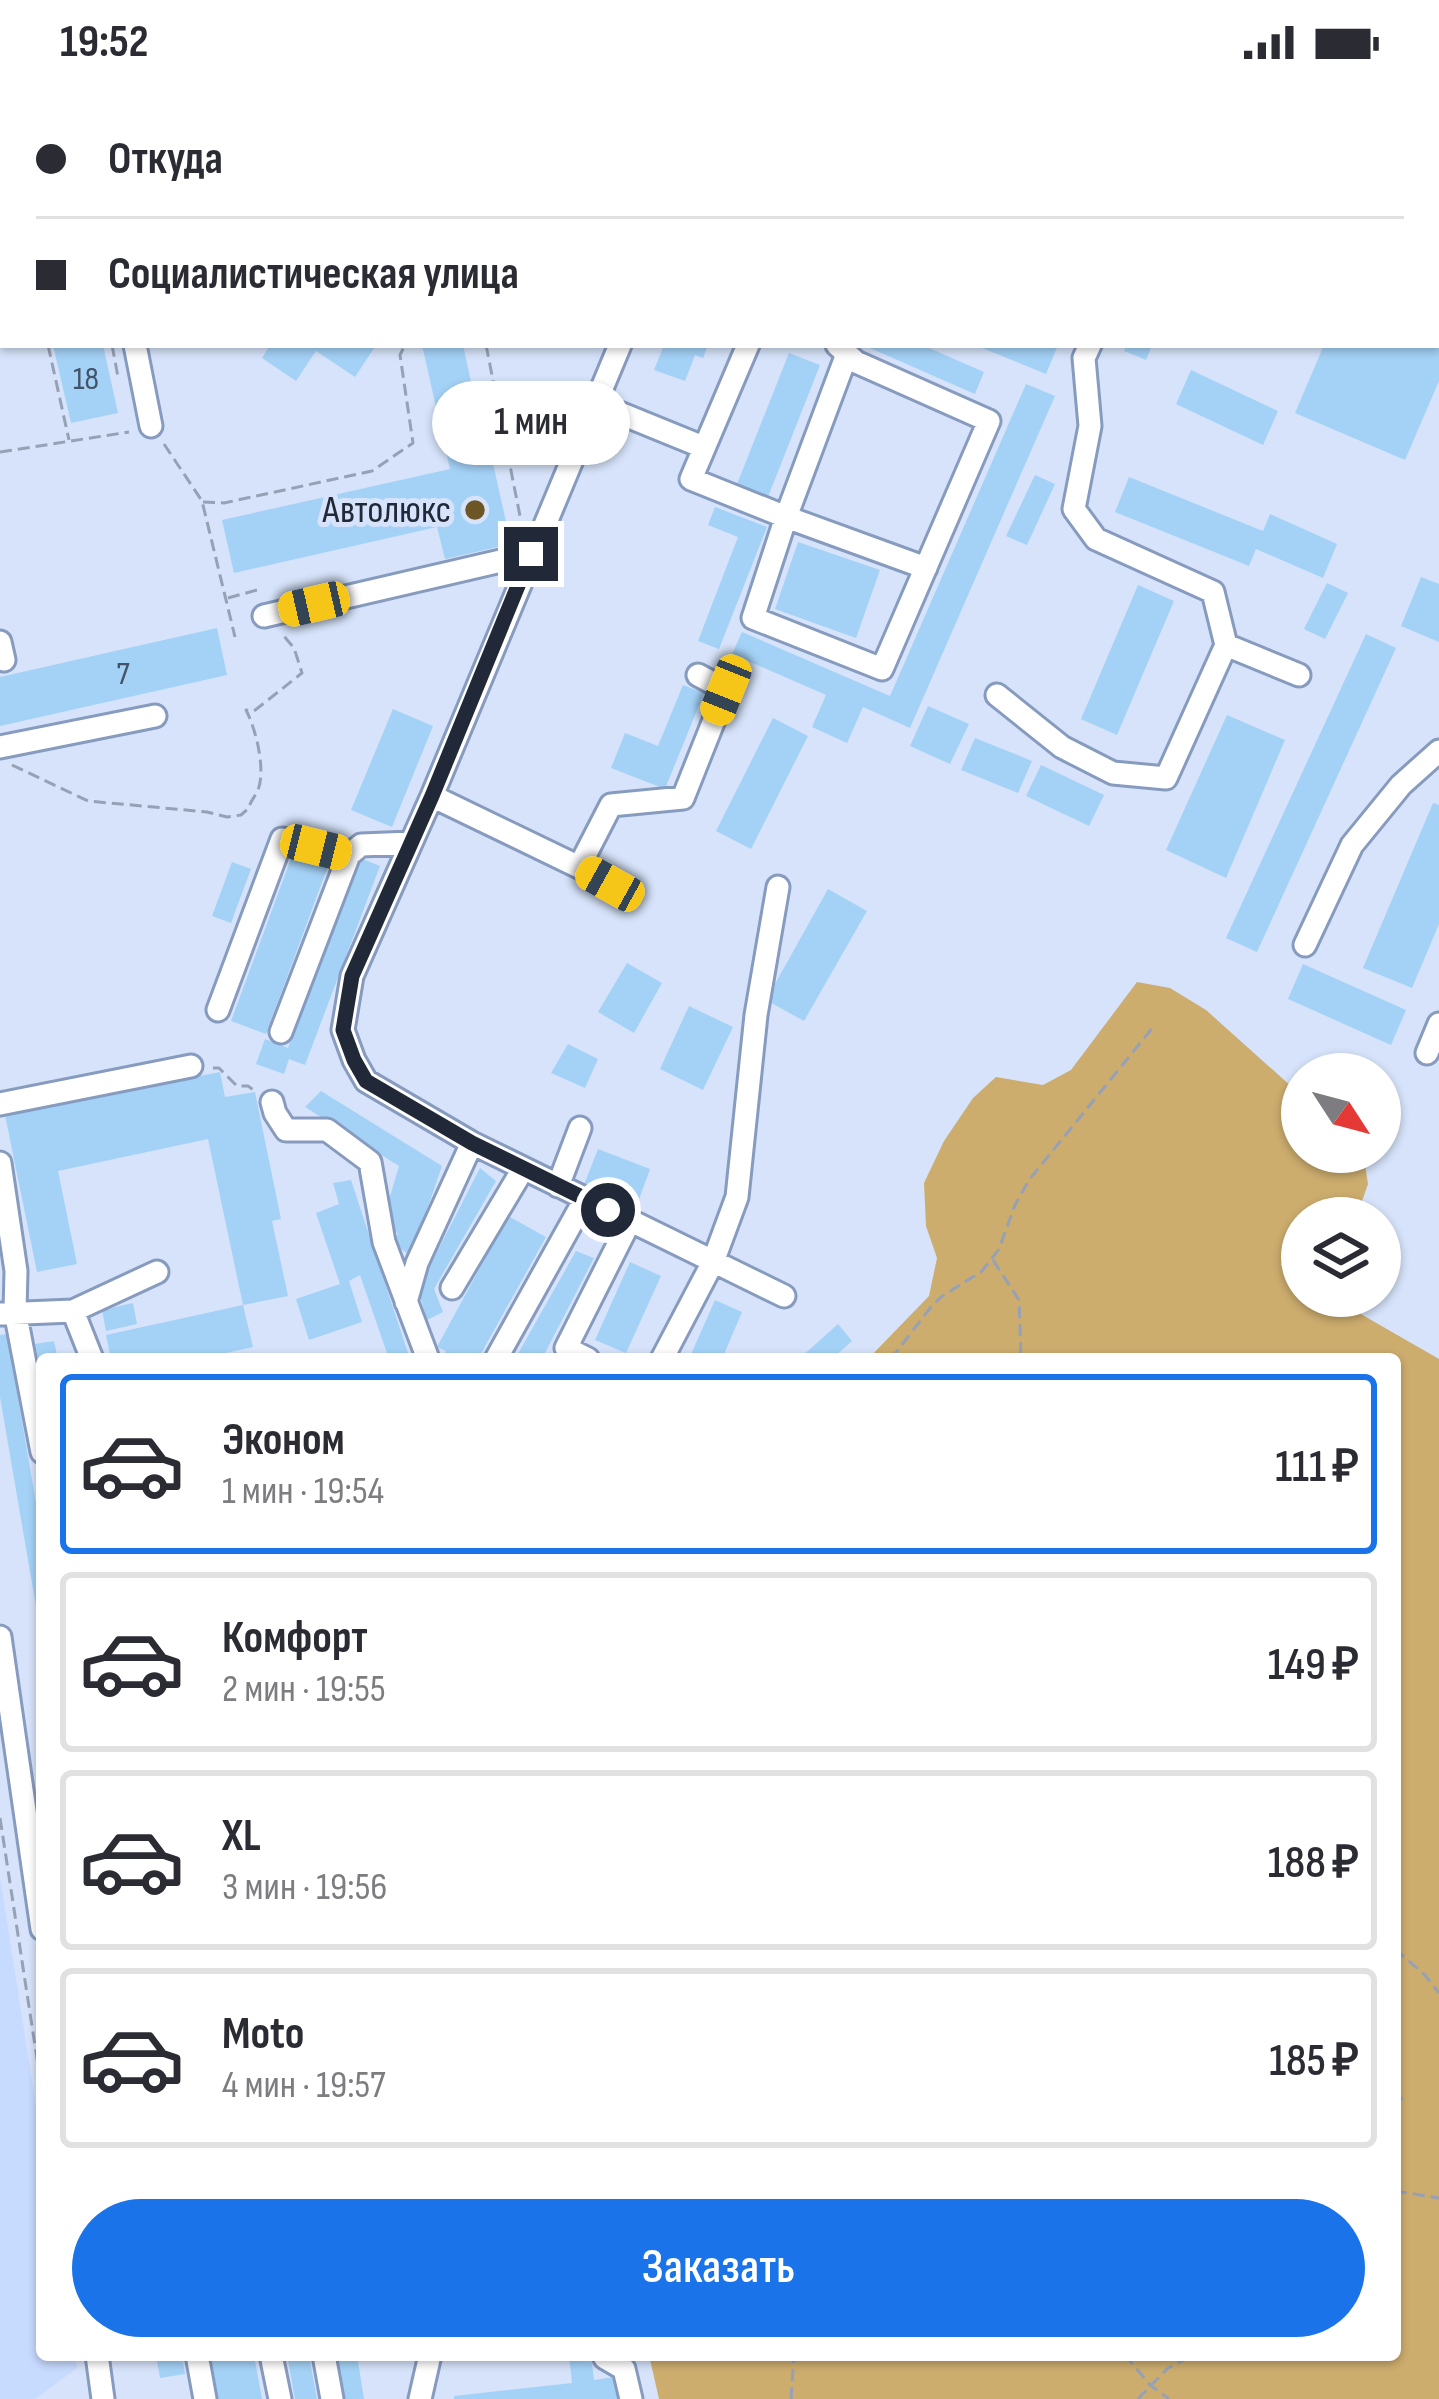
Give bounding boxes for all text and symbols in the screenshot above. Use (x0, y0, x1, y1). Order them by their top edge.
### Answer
text: 19:52 (60, 15, 148, 70)
text: Откуда (108, 132, 223, 187)
text: Социалистическая улица (108, 247, 519, 302)
house number: 18 (73, 359, 99, 399)
callout: 1 мин (432, 380, 630, 464)
text: 1 мин (494, 399, 568, 446)
place label: Автолюкс (322, 487, 451, 534)
marker: Автолюкс (462, 497, 488, 523)
route end (504, 527, 558, 581)
car (275, 578, 353, 630)
car (696, 650, 756, 730)
house number: 7 (116, 654, 130, 694)
car (277, 821, 355, 873)
car (570, 851, 650, 917)
north arrow (1281, 1053, 1401, 1173)
map controls (1281, 1053, 1401, 1317)
route start (581, 1183, 635, 1237)
button: layers (1281, 1197, 1401, 1317)
icon: car (78, 1410, 186, 1518)
text: Эконом (222, 1413, 345, 1468)
text: 111 ₽ (1275, 1440, 1359, 1495)
text: 1 мин · 19:54 (222, 1468, 384, 1515)
icon: car (78, 1608, 186, 1716)
text: Комфорт (222, 1611, 368, 1666)
text: 149 ₽ (1268, 1638, 1359, 1693)
text: 2 мин · 19:55 (222, 1666, 386, 1713)
icon: car (78, 1806, 186, 1914)
text: XL (222, 1809, 261, 1864)
text: 188 ₽ (1268, 1836, 1359, 1891)
text: 3 мин · 19:56 (222, 1864, 387, 1911)
icon: car (78, 2004, 186, 2112)
text: Moto (222, 2007, 304, 2062)
text: 185 ₽ (1269, 2034, 1359, 2089)
text: 4 мин · 19:57 (222, 2062, 386, 2109)
button: Заказать (72, 2199, 1365, 2337)

